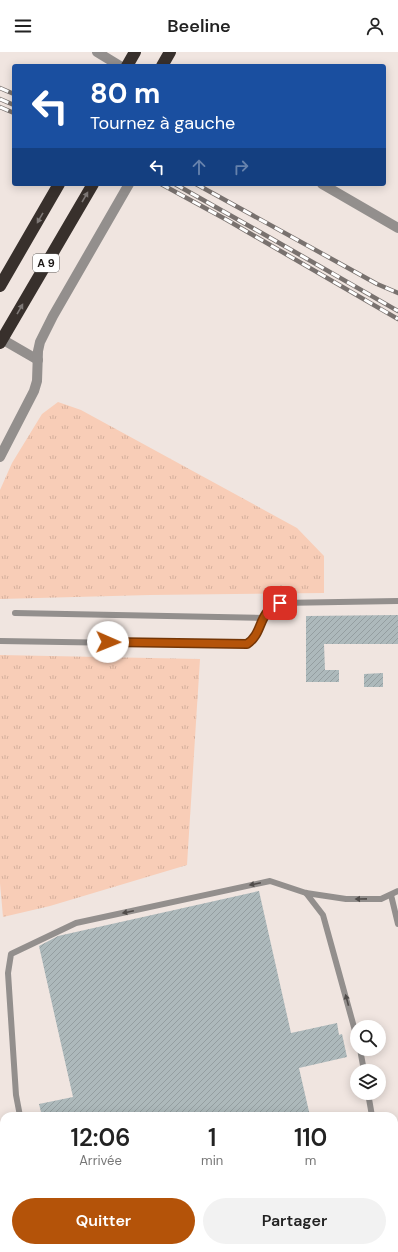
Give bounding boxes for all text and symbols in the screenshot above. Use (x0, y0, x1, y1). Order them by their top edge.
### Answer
text: Beeline (167, 14, 231, 38)
icon: menu (12, 15, 34, 37)
icon: person (364, 15, 386, 37)
text: 80 m (90, 75, 160, 112)
icon: left (24, 80, 76, 132)
text: Tournez à gauche (90, 111, 235, 135)
icon: left (146, 156, 168, 178)
icon: ahead (188, 156, 210, 178)
icon: right (230, 156, 252, 178)
one-way arrow (82, 191, 89, 203)
one-way arrow (36, 212, 43, 224)
road number: A 9 (33, 254, 59, 272)
one-way arrow (16, 303, 23, 315)
pin (263, 586, 297, 620)
icon: arrive (269, 592, 291, 614)
position arrow (87, 621, 129, 663)
one-way arrow (249, 881, 261, 887)
one-way arrow (354, 896, 367, 902)
one-way arrow (122, 909, 135, 915)
one-way arrow (344, 994, 350, 1006)
map controls (350, 1020, 386, 1100)
button: search (350, 1020, 386, 1056)
button: layers (350, 1064, 386, 1100)
text: 12:06 (71, 1122, 131, 1153)
text: 1 (208, 1122, 216, 1153)
text: 110 (294, 1122, 327, 1153)
text: Arrivée (79, 1152, 122, 1169)
text: min (201, 1152, 223, 1169)
text: m (305, 1152, 316, 1169)
button: Quitter (12, 1198, 195, 1244)
button: Partager (203, 1198, 386, 1244)

